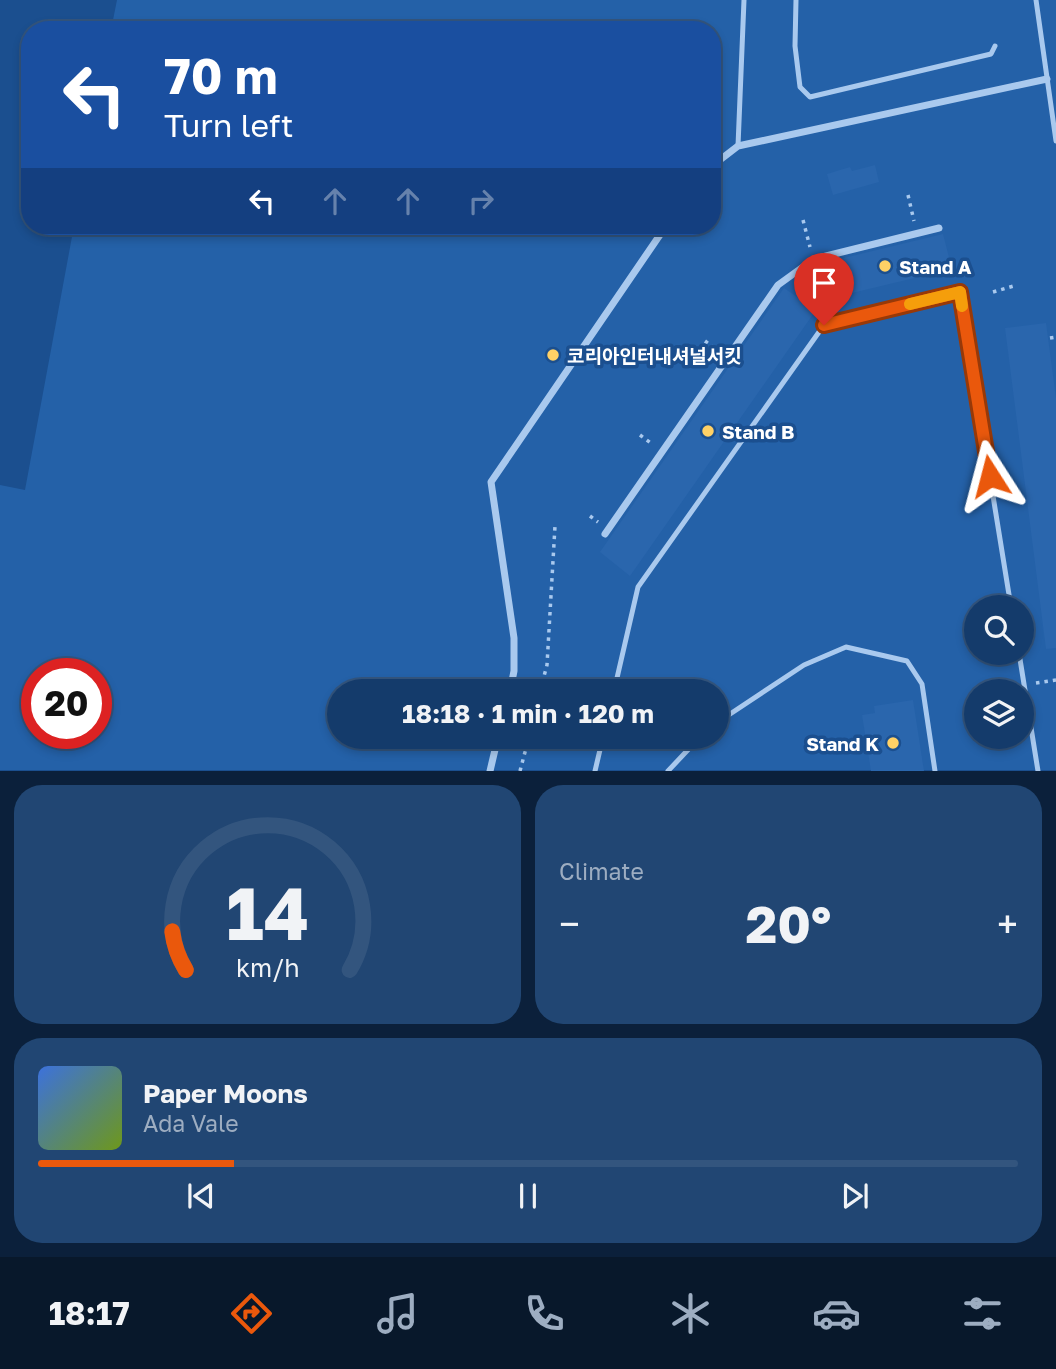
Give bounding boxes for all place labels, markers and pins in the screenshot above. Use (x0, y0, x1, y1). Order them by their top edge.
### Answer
pin (794, 253, 854, 325)
place label: Stand A (899, 255, 972, 278)
marker: Stand A (877, 258, 893, 274)
place label: 코리아인터내셔널서킷 (567, 344, 742, 367)
marker: 코리아인터내셔널서킷 (545, 347, 561, 363)
place label: Stand B (722, 420, 795, 443)
marker: Stand B (700, 423, 716, 439)
place label: Stand K (806, 732, 879, 755)
marker: Stand K (885, 735, 901, 751)

